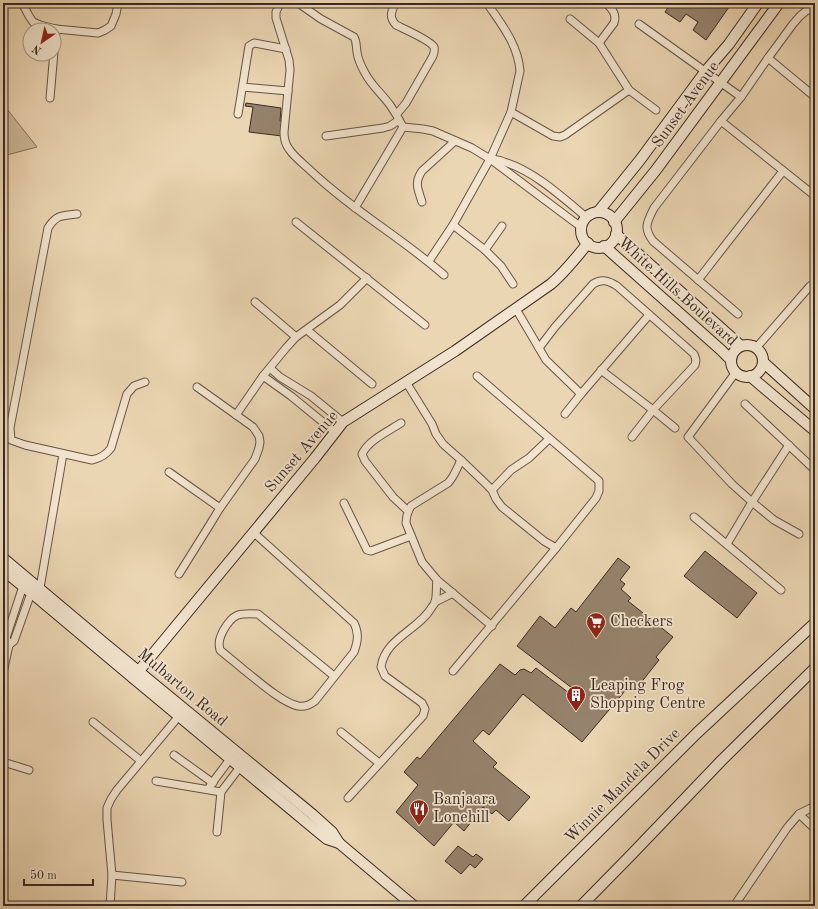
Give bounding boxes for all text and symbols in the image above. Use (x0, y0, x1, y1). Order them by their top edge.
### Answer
north arrow (22, 22, 62, 62)
text: N (30, 42, 44, 56)
street label: Sunset Avenue (649, 59, 723, 151)
street label: White Hills Boulevard (614, 234, 740, 350)
street label: Sunset Avenue (262, 408, 342, 496)
supermarket icon: Checkers (585, 611, 607, 639)
place label: Checkers (610, 614, 673, 630)
street label: Mulbarton Road (134, 646, 230, 730)
place label: Leaping Frog Shopping Centre (590, 678, 705, 712)
building icon: Leaping Frog Shopping Centre (565, 684, 587, 712)
street label: Winnie Mandela Drive (563, 726, 683, 846)
place label: Banjaara Lonehill (433, 792, 496, 826)
restaurant icon: Banjaara Lonehill (408, 798, 430, 826)
scale bar (24, 861, 93, 887)
text: 50 m (30, 869, 57, 882)

